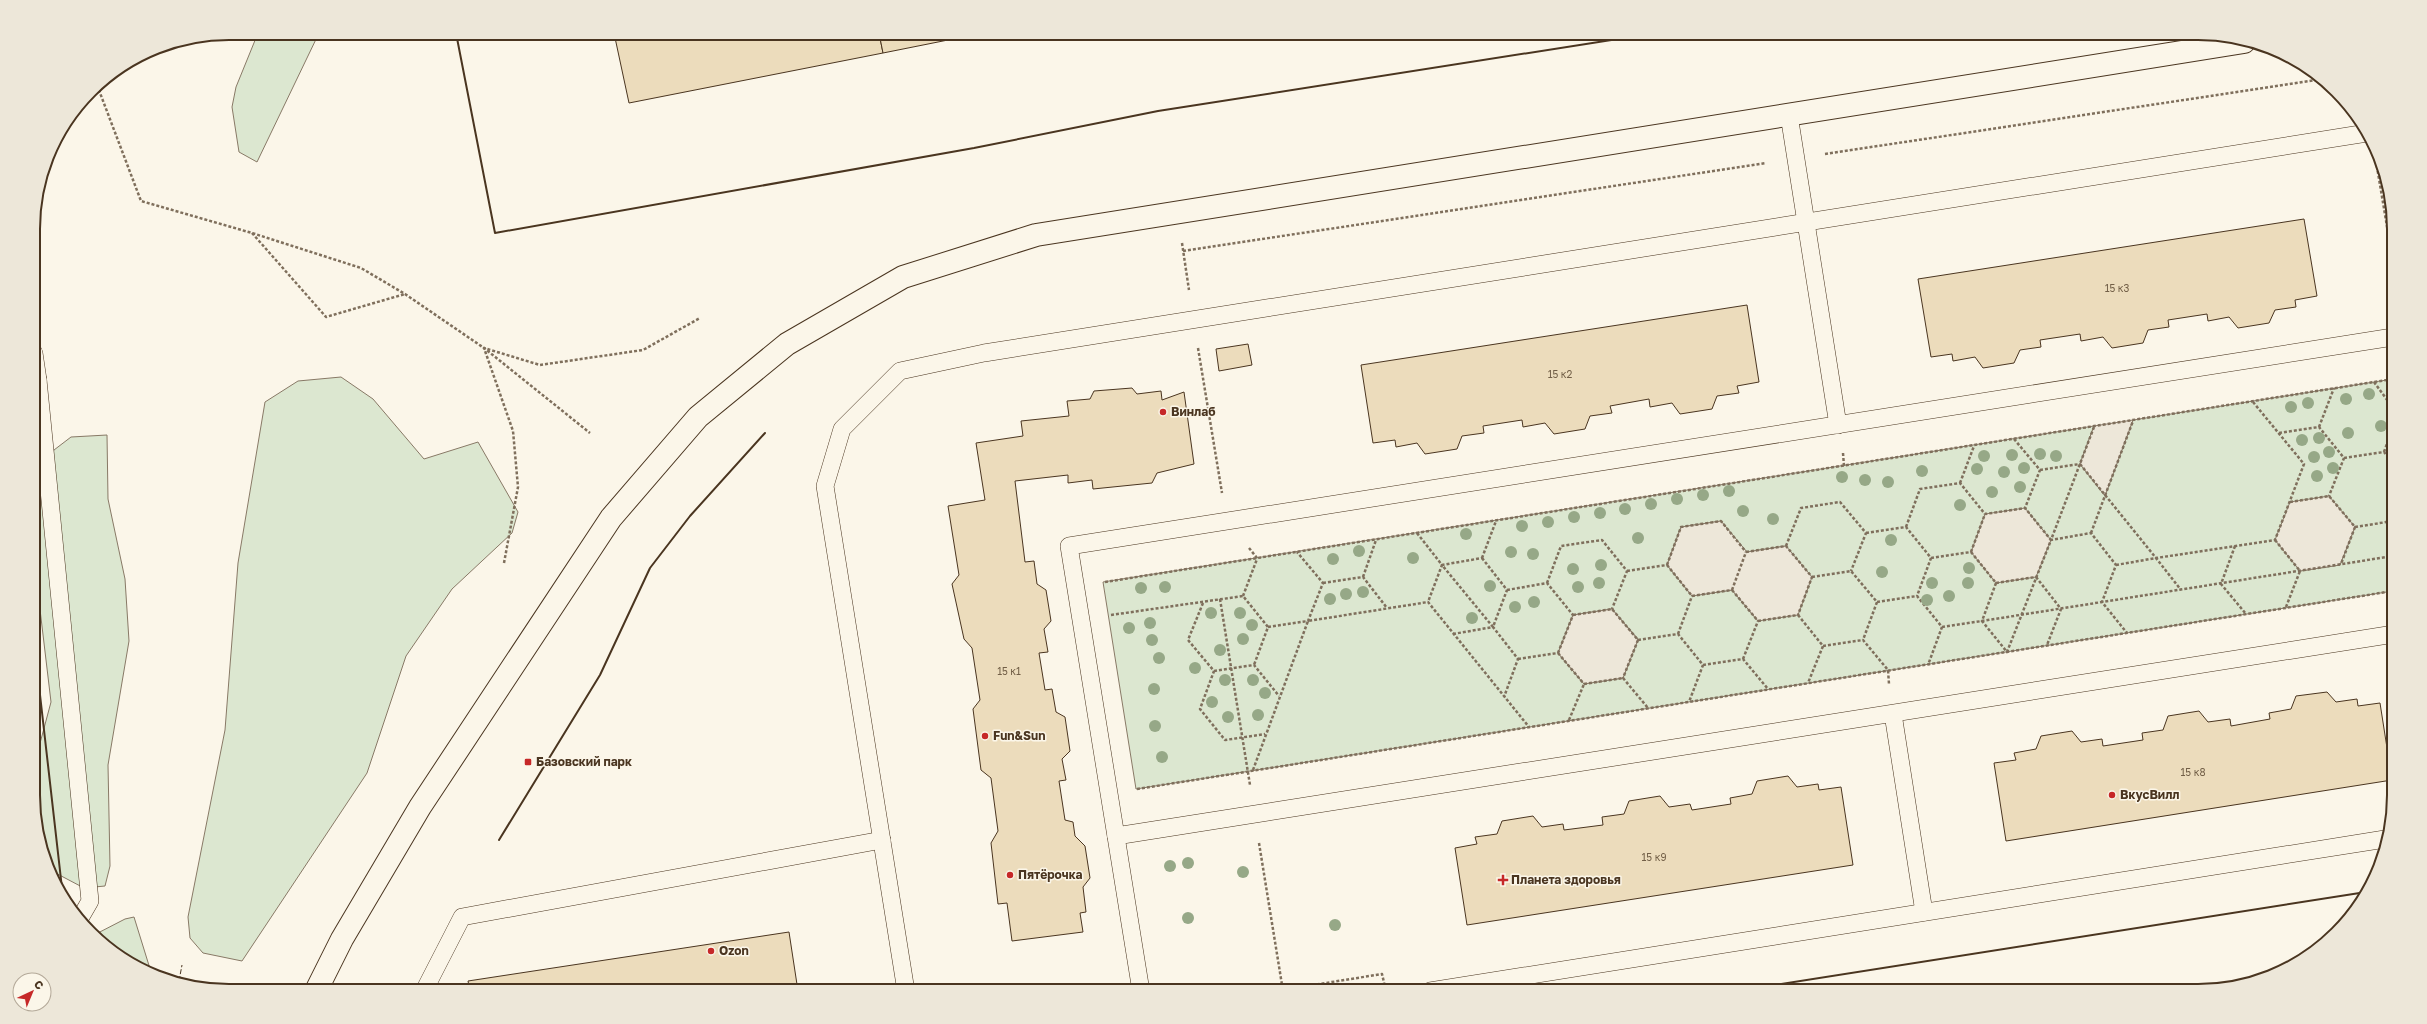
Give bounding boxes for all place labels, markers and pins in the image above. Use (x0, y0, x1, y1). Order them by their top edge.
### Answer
place label: Винлаб (1171, 404, 1215, 419)
marker: Винлаб (1158, 407, 1168, 417)
place label: Fun&Sun (993, 728, 1046, 743)
marker: Fun&Sun (980, 731, 990, 741)
place label: Базовский парк (536, 754, 632, 769)
marker: Базовский парк (523, 757, 533, 767)
place label: ВкусВилл (2120, 787, 2180, 802)
marker: ВкусВилл (2107, 790, 2117, 800)
place label: Пятёрочка (1018, 867, 1083, 882)
marker: Пятёрочка (1005, 870, 1015, 880)
place label: Планета здоровья (1511, 872, 1621, 887)
marker: Планета здоровья (1498, 875, 1508, 885)
place label: Ozon (719, 943, 749, 958)
marker: Ozon (706, 946, 716, 956)

